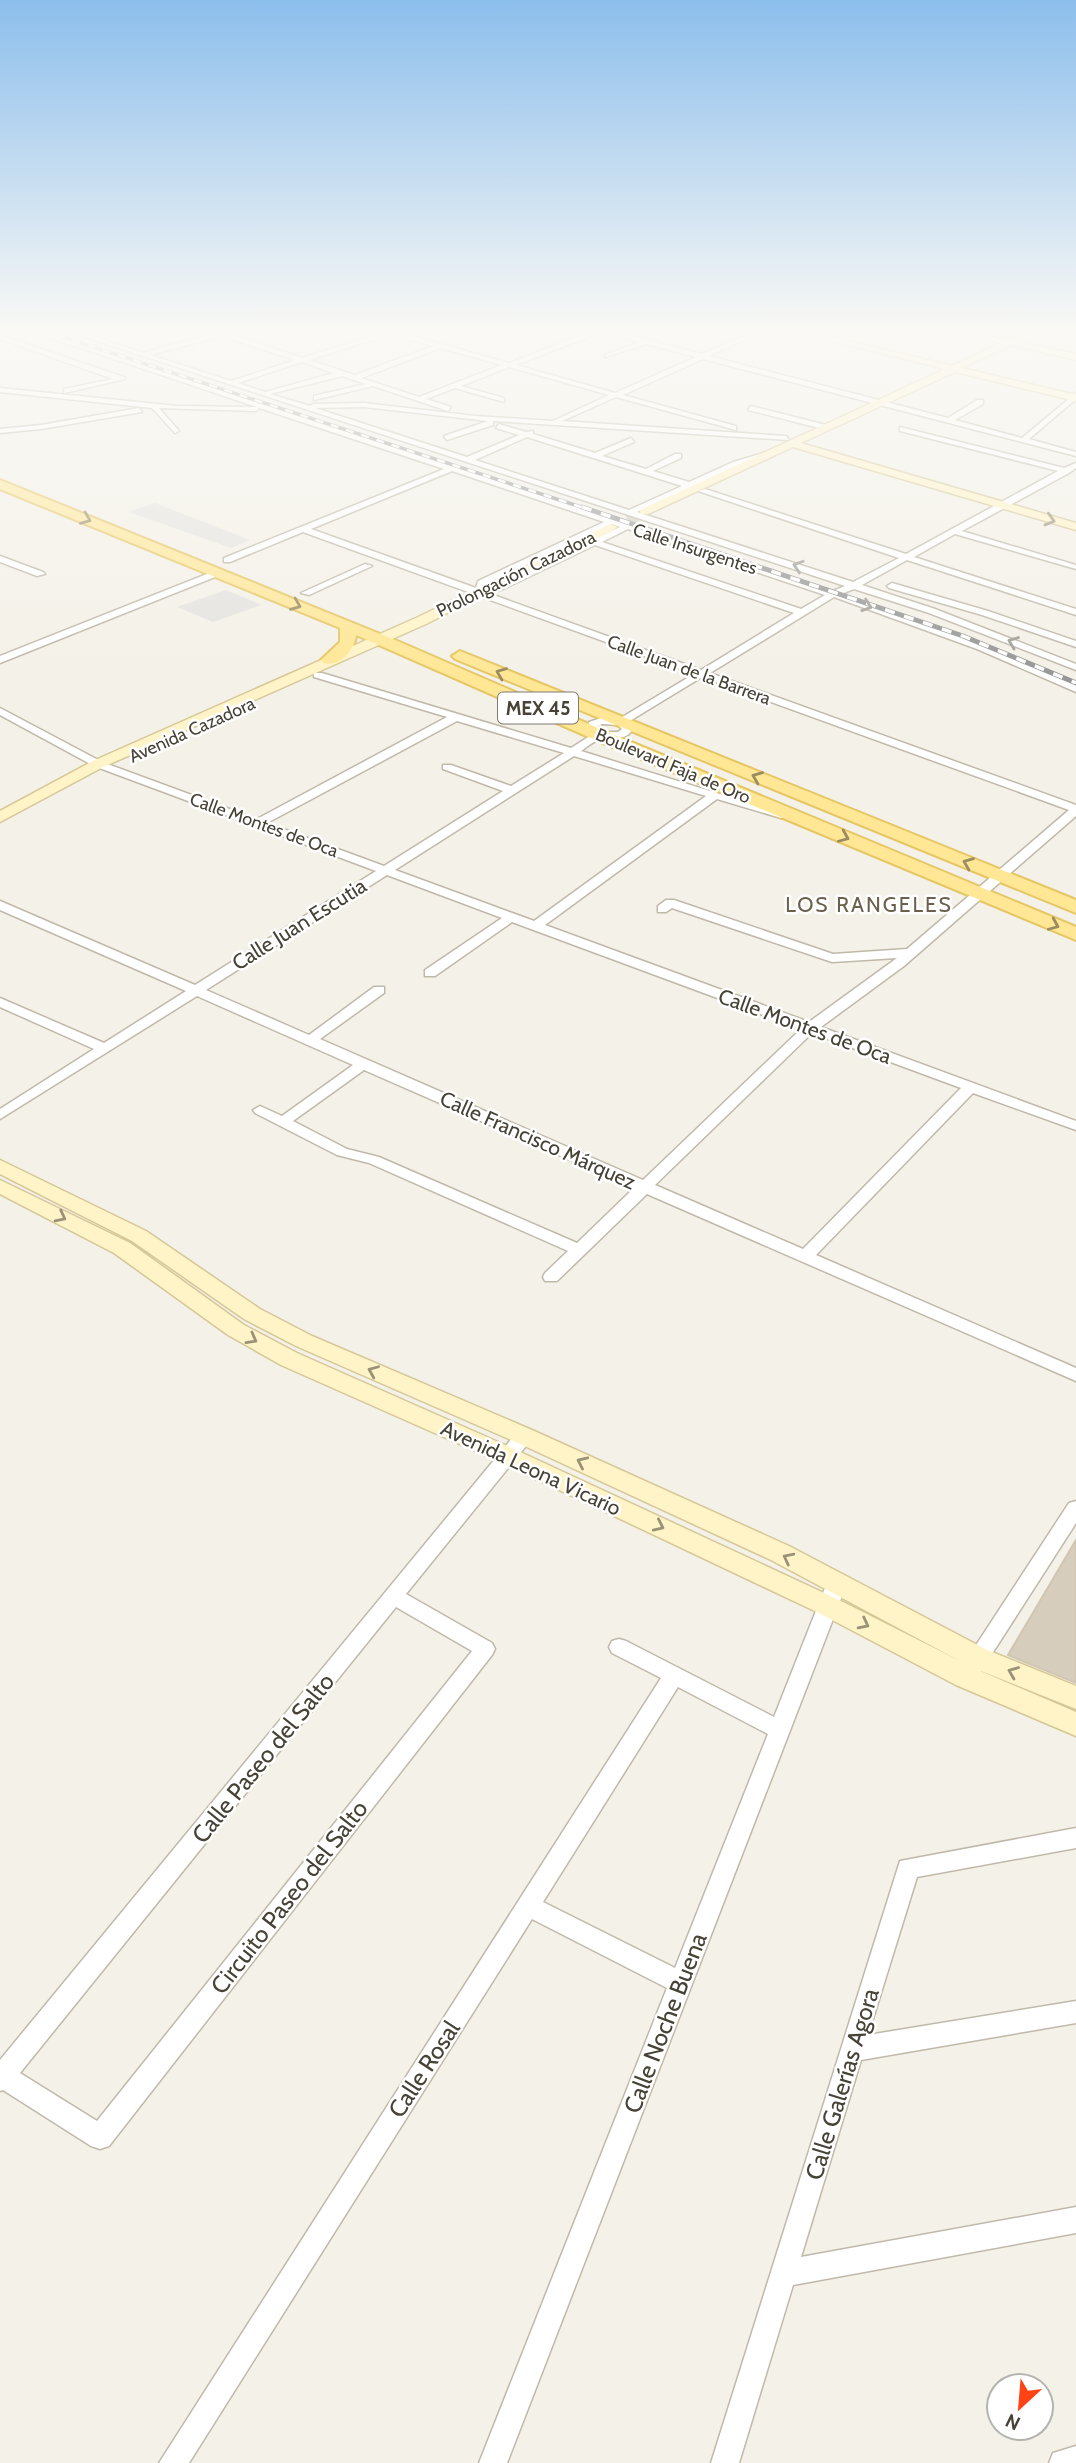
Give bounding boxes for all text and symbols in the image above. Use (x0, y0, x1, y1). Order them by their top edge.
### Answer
one-way arrow (79, 510, 91, 524)
one-way arrow (1044, 511, 1056, 526)
street label: Calle Insurgentes (630, 519, 760, 579)
street label: Prolongación Cazadora (433, 526, 599, 622)
one-way arrow (793, 560, 805, 574)
one-way arrow (289, 597, 302, 611)
one-way arrow (860, 598, 872, 612)
street label: Calle Juan de la Barrera (604, 630, 774, 710)
one-way arrow (1007, 636, 1019, 650)
one-way arrow (496, 667, 508, 681)
street label: Avenida Cazadora (125, 692, 259, 768)
road number: MEX 45 (498, 692, 578, 723)
street label: Boulevard Faja de Oro (592, 723, 754, 809)
one-way arrow (751, 772, 763, 786)
street label: Calle Montes de Oca (187, 788, 341, 862)
one-way arrow (837, 829, 849, 843)
one-way arrow (962, 857, 975, 871)
street label: Calle Juan Escutia (227, 873, 371, 975)
district label: LOS RANGELES (785, 892, 953, 917)
one-way arrow (1047, 916, 1059, 930)
street label: Calle Montes de Oca (715, 983, 895, 1069)
street label: Calle Francisco Márquez (436, 1086, 640, 1195)
one-way arrow (54, 1208, 66, 1222)
one-way arrow (245, 1331, 257, 1344)
one-way arrow (368, 1365, 381, 1379)
street label: Avenida Leona Vicario (437, 1415, 625, 1521)
one-way arrow (577, 1456, 589, 1470)
one-way arrow (651, 1518, 664, 1532)
one-way arrow (783, 1552, 795, 1566)
one-way arrow (857, 1616, 869, 1630)
one-way arrow (1007, 1666, 1020, 1680)
street label: Calle Paseo del Salto (186, 1667, 340, 1849)
street label: Circuito Paseo del Salto (204, 1794, 374, 2000)
street label: Calle Noche Buena (617, 1928, 713, 2117)
street label: Calle Galerías Agora (799, 1984, 885, 2183)
street label: Calle Rosal (382, 2015, 466, 2123)
north arrow (985, 2372, 1055, 2442)
text: N (1002, 2409, 1024, 2435)

